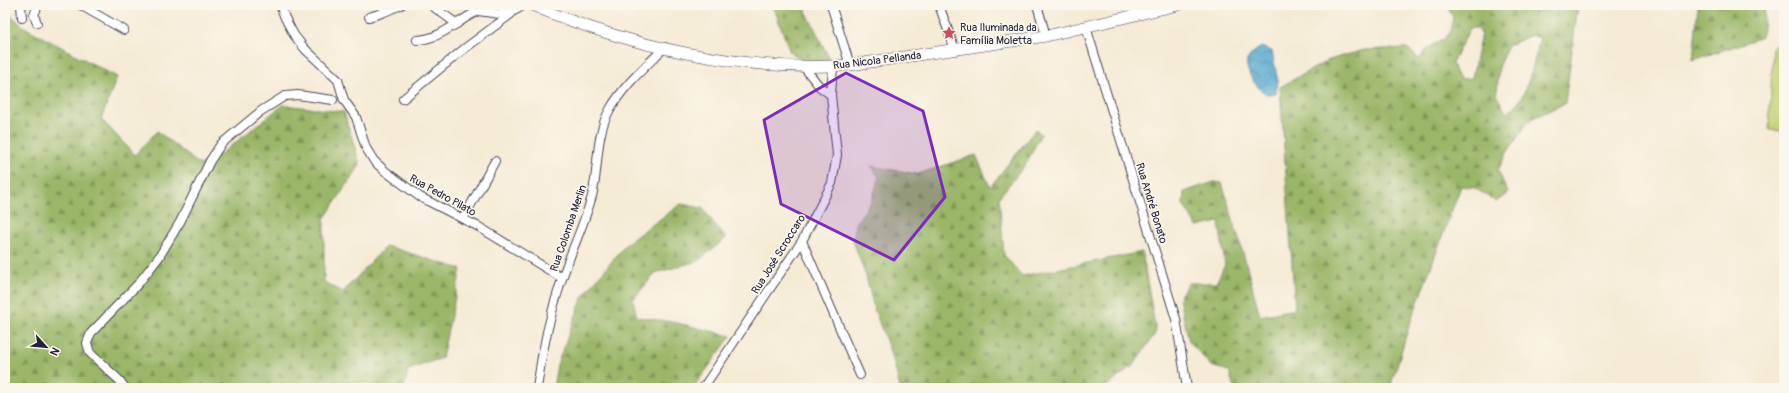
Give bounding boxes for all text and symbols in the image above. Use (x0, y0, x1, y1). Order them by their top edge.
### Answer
place label: Rua Iluminada da Família Moletta (960, 21, 1037, 47)
place icon: Rua Iluminada da Família Moletta (941, 25, 957, 41)
street label: Rua Nicola Pellanda (832, 49, 922, 72)
street label: Rua André Bonato (1133, 161, 1170, 245)
street label: Rua Pedro Pilato (407, 172, 478, 219)
street label: Rua Colomba Merlin (548, 183, 589, 273)
street label: Rua José Scroccaro (749, 212, 808, 296)
north arrow (26, 327, 66, 367)
text: N (47, 345, 62, 358)

